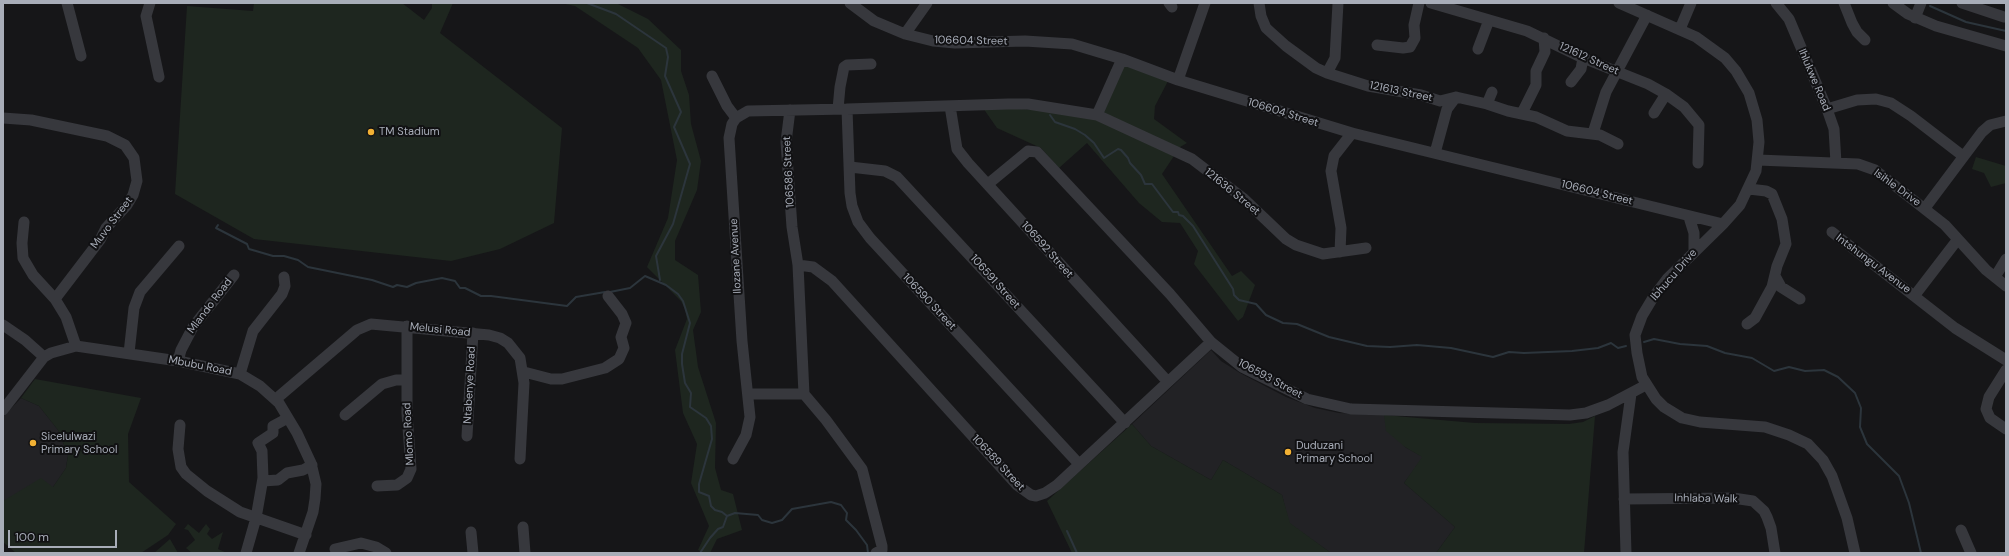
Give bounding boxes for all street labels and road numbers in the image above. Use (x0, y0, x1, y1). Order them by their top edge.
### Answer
street label: 106604 Street (934, 34, 1008, 48)
street label: 121612 Street (1557, 40, 1621, 78)
street label: Ihlukwe Road (1795, 47, 1833, 113)
street label: 121613 Street (1368, 79, 1434, 105)
street label: 106604 Street (1246, 96, 1320, 130)
street label: 106586 Street (781, 136, 797, 208)
street label: 121636 Street (1202, 166, 1262, 218)
street label: Isihle Drive (1871, 167, 1923, 209)
street label: 106604 Street (1560, 178, 1634, 208)
street label: Muvo Street (88, 194, 136, 252)
street label: Ilozane Avenue (727, 218, 745, 294)
street label: 106592 Street (1018, 219, 1076, 281)
street label: Intshungu Avenue (1833, 232, 1913, 296)
street label: Ibhucu Drive (1648, 247, 1700, 303)
street label: 106591 Street (967, 252, 1023, 312)
street label: 106590 Street (899, 271, 959, 333)
street label: Mlando Road (185, 276, 235, 336)
street label: Melusi Road (409, 320, 471, 340)
street label: Ntabenye Road (461, 346, 479, 424)
street label: Mbubu Road (167, 353, 233, 379)
street label: 106593 Street (1235, 356, 1305, 402)
street label: Mlomo Road (401, 402, 417, 466)
street label: 106589 Street (969, 432, 1027, 494)
street label: Inhlaba Walk (1674, 492, 1738, 506)

